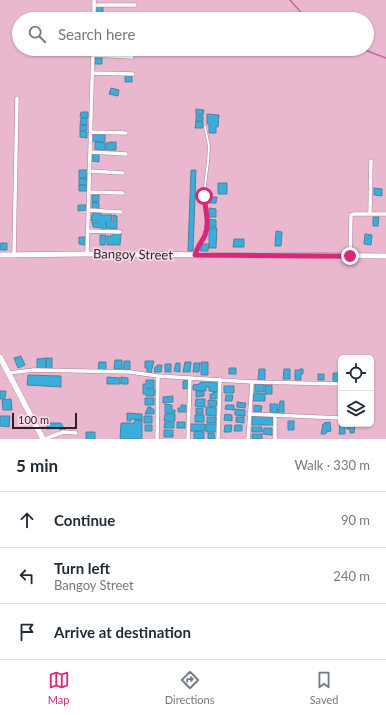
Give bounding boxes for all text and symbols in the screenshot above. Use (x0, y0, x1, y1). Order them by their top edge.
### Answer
search box (12, 12, 374, 56)
icon: search (26, 23, 48, 45)
text: Search here (58, 25, 135, 43)
route start (195, 187, 213, 205)
street label: Bangoy Street (93, 245, 173, 263)
route end (341, 247, 359, 265)
map controls (338, 355, 374, 427)
button: locate (338, 355, 374, 391)
button: layers (338, 391, 374, 427)
scale bar (12, 411, 77, 430)
text: 100 m (18, 413, 49, 426)
text: 5 min (16, 455, 58, 476)
text: Walk · 330 m (294, 457, 370, 473)
icon: ahead (16, 509, 38, 531)
text: Continue (54, 511, 115, 529)
text: 90 m (341, 512, 370, 528)
text: Turn left (54, 559, 110, 577)
icon: left (16, 565, 38, 587)
text: 240 m (333, 568, 370, 584)
text: Bangoy Street (54, 577, 134, 593)
icon: arrive (16, 621, 38, 643)
text: Arrive at destination (54, 623, 191, 641)
tab: Map (48, 669, 70, 706)
tab: Directions (165, 669, 214, 706)
tab: Saved (310, 669, 338, 706)

